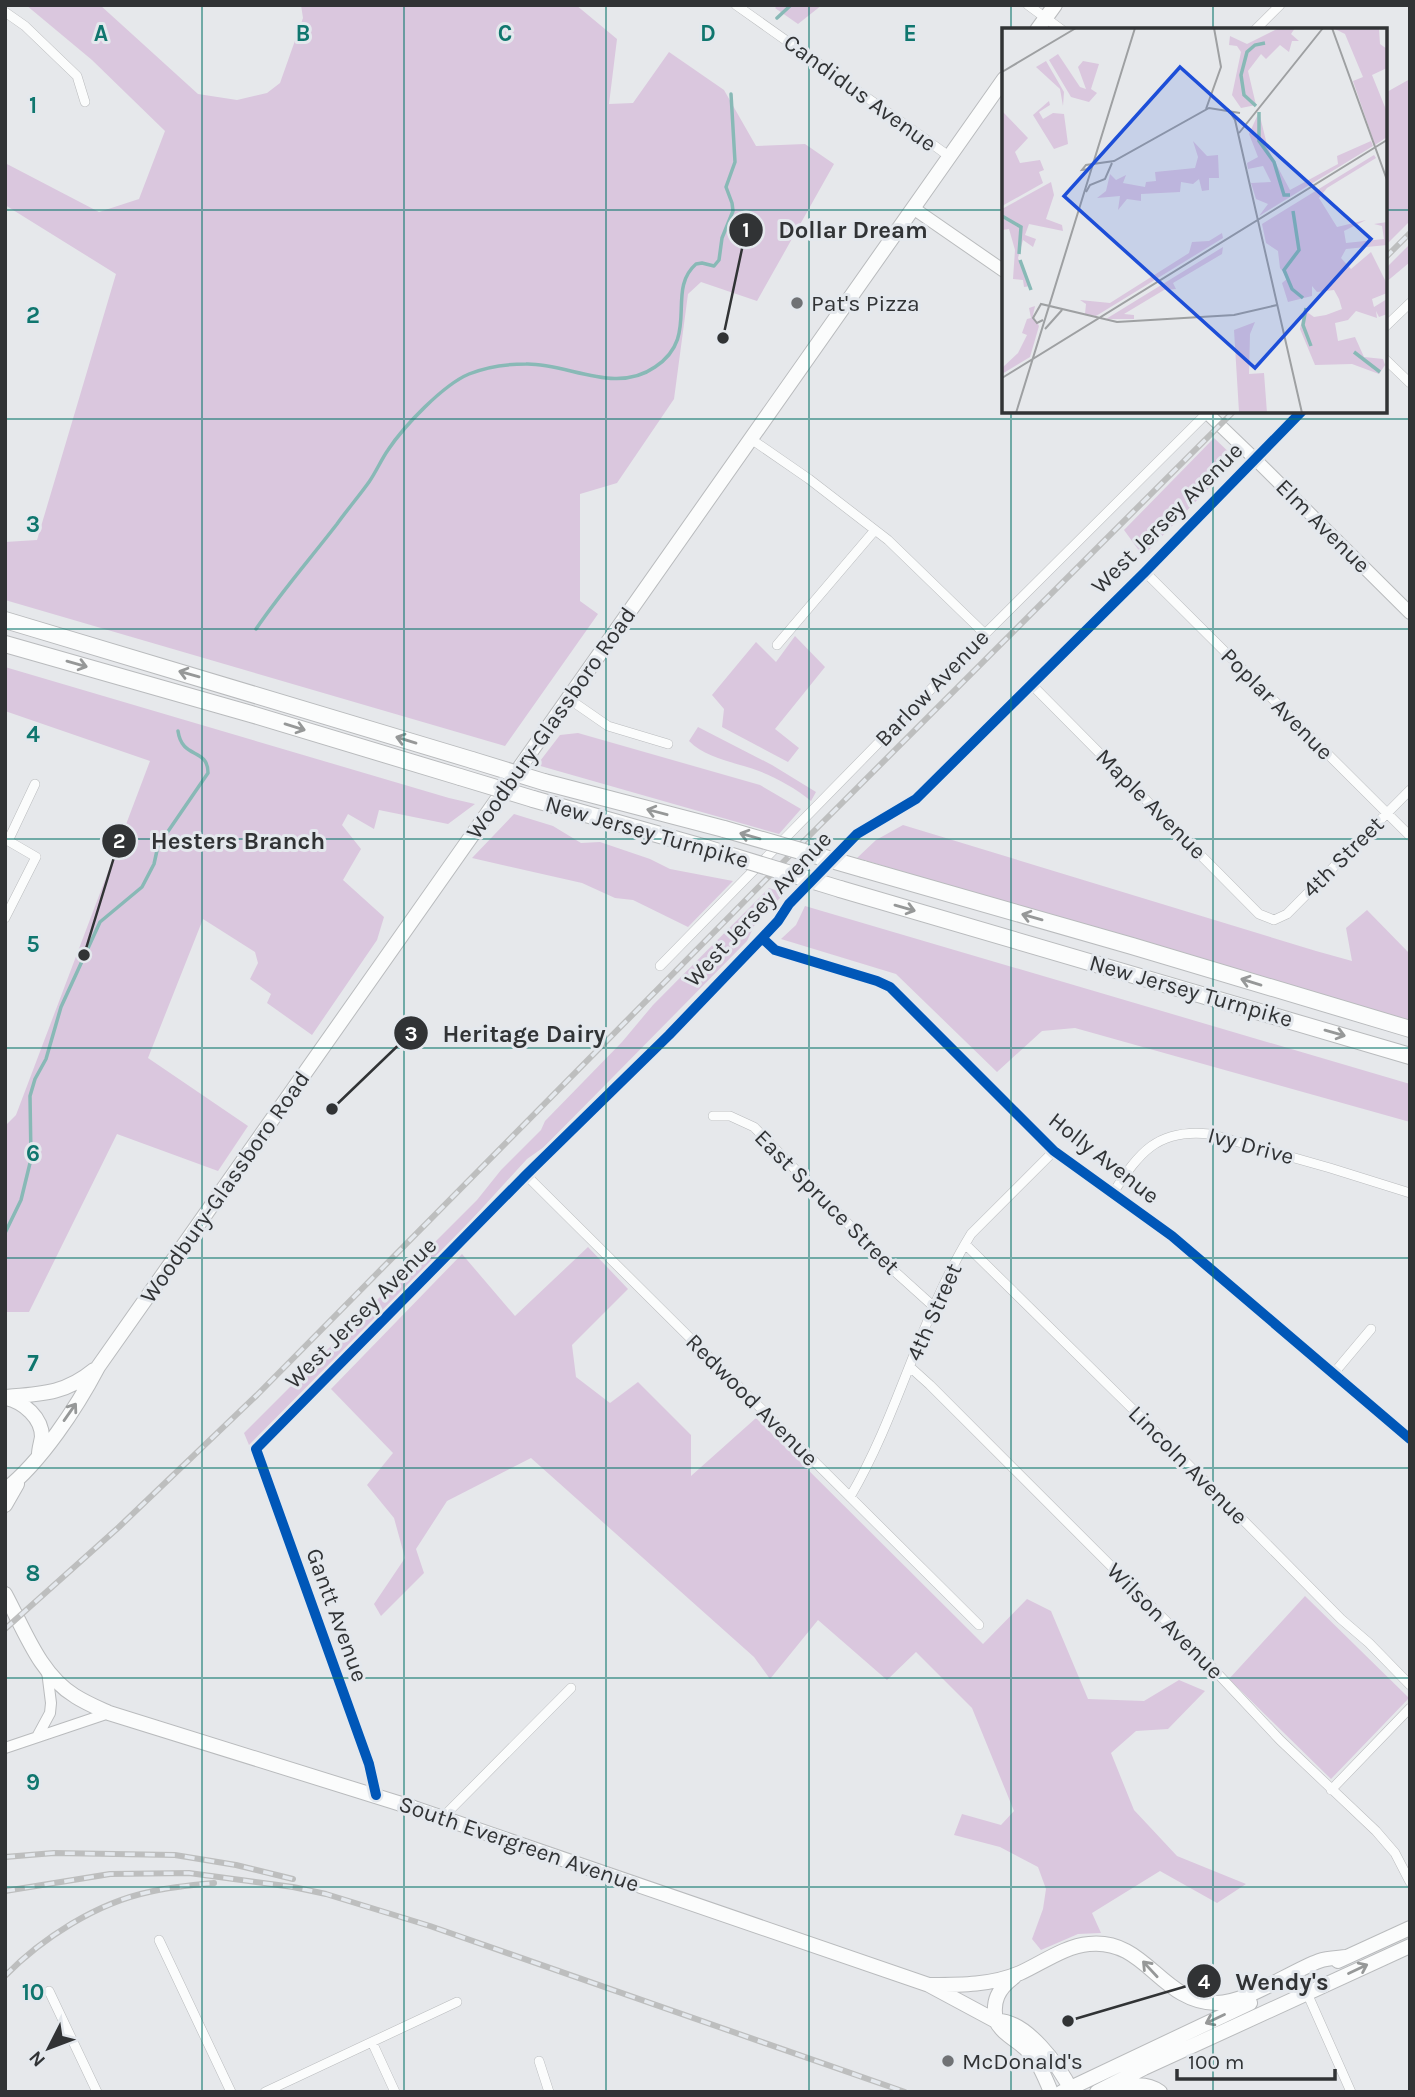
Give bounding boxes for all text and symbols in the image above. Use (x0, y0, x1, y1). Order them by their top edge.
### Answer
text: A (94, 20, 108, 47)
text: B (296, 20, 310, 47)
text: C (498, 20, 512, 47)
text: D (700, 20, 716, 47)
text: E (903, 20, 917, 47)
inset map (1002, 28, 1387, 413)
street label: Candidus Avenue (778, 29, 942, 157)
text: 1 (29, 92, 37, 119)
callout: Dollar Dream (729, 207, 942, 252)
text: Dollar Dream (778, 216, 928, 244)
text: 1 (742, 218, 750, 242)
place label: Pat's Pizza (811, 290, 920, 317)
marker: Pat's Pizza (789, 295, 805, 311)
text: 2 (26, 302, 40, 329)
street label: West Jersey Avenue (1086, 437, 1248, 599)
street label: Elm Avenue (1270, 473, 1376, 579)
text: 3 (26, 511, 40, 538)
street label: Woodbury-Glassboro Road (461, 602, 641, 844)
street label: Barlow Avenue (869, 624, 995, 752)
street label: Poplar Avenue (1215, 642, 1339, 766)
one-way arrow (66, 659, 88, 672)
one-way arrow (178, 667, 200, 680)
text: 4 (26, 721, 40, 748)
one-way arrow (284, 722, 306, 735)
one-way arrow (396, 733, 418, 746)
street label: Maple Avenue (1090, 743, 1212, 865)
street label: New Jersey Turnpike (542, 790, 752, 874)
one-way arrow (647, 805, 669, 818)
street label: 4th Street (1297, 810, 1390, 903)
callout: Hesters Branch (102, 818, 339, 863)
street label: West Jersey Avenue (679, 826, 837, 992)
text: Hesters Branch (151, 827, 325, 855)
text: 2 (113, 829, 125, 853)
one-way arrow (739, 829, 761, 842)
one-way arrow (894, 903, 916, 916)
one-way arrow (1021, 910, 1043, 923)
text: 5 (26, 931, 40, 958)
street label: New Jersey Turnpike (1086, 949, 1296, 1033)
one-way arrow (1240, 974, 1262, 987)
callout: Heritage Dairy (393, 1011, 619, 1056)
text: Heritage Dairy (442, 1020, 606, 1048)
text: 3 (404, 1022, 418, 1046)
one-way arrow (1324, 1028, 1346, 1041)
street label: Woodbury-Glassboro Road (135, 1066, 315, 1308)
street label: Holly Avenue (1043, 1107, 1165, 1209)
street label: Ivy Drive (1205, 1122, 1297, 1170)
street label: East Spruce Street (749, 1124, 905, 1280)
text: 6 (26, 1140, 40, 1167)
street label: West Jersey Avenue (280, 1232, 442, 1394)
street label: 4th Street (901, 1259, 968, 1365)
street label: Redwood Avenue (680, 1328, 824, 1472)
text: 7 (27, 1350, 39, 1377)
street label: Lincoln Avenue (1123, 1400, 1253, 1530)
one-way arrow (63, 1403, 77, 1422)
street label: Gantt Avenue (300, 1545, 374, 1685)
street label: Wilson Avenue (1101, 1557, 1229, 1685)
text: 8 (26, 1560, 40, 1587)
text: 9 (26, 1769, 40, 1796)
street label: South Evergreen Avenue (395, 1790, 643, 1898)
callout: Wendy's (1187, 1959, 1343, 2004)
one-way arrow (1142, 1961, 1159, 1978)
one-way arrow (1347, 1962, 1368, 1975)
text: Wendy's (1235, 1968, 1329, 1996)
text: 4 (1198, 1970, 1211, 1994)
text: 10 (22, 1979, 44, 2006)
north arrow (14, 2013, 84, 2083)
one-way arrow (1205, 2013, 1226, 2027)
scale bar (1177, 2038, 1334, 2082)
text: N (24, 2046, 50, 2071)
place label: McDonald's (962, 2048, 1083, 2075)
text: 100 m (1188, 2050, 1245, 2074)
marker: McDonald's (940, 2053, 956, 2069)

